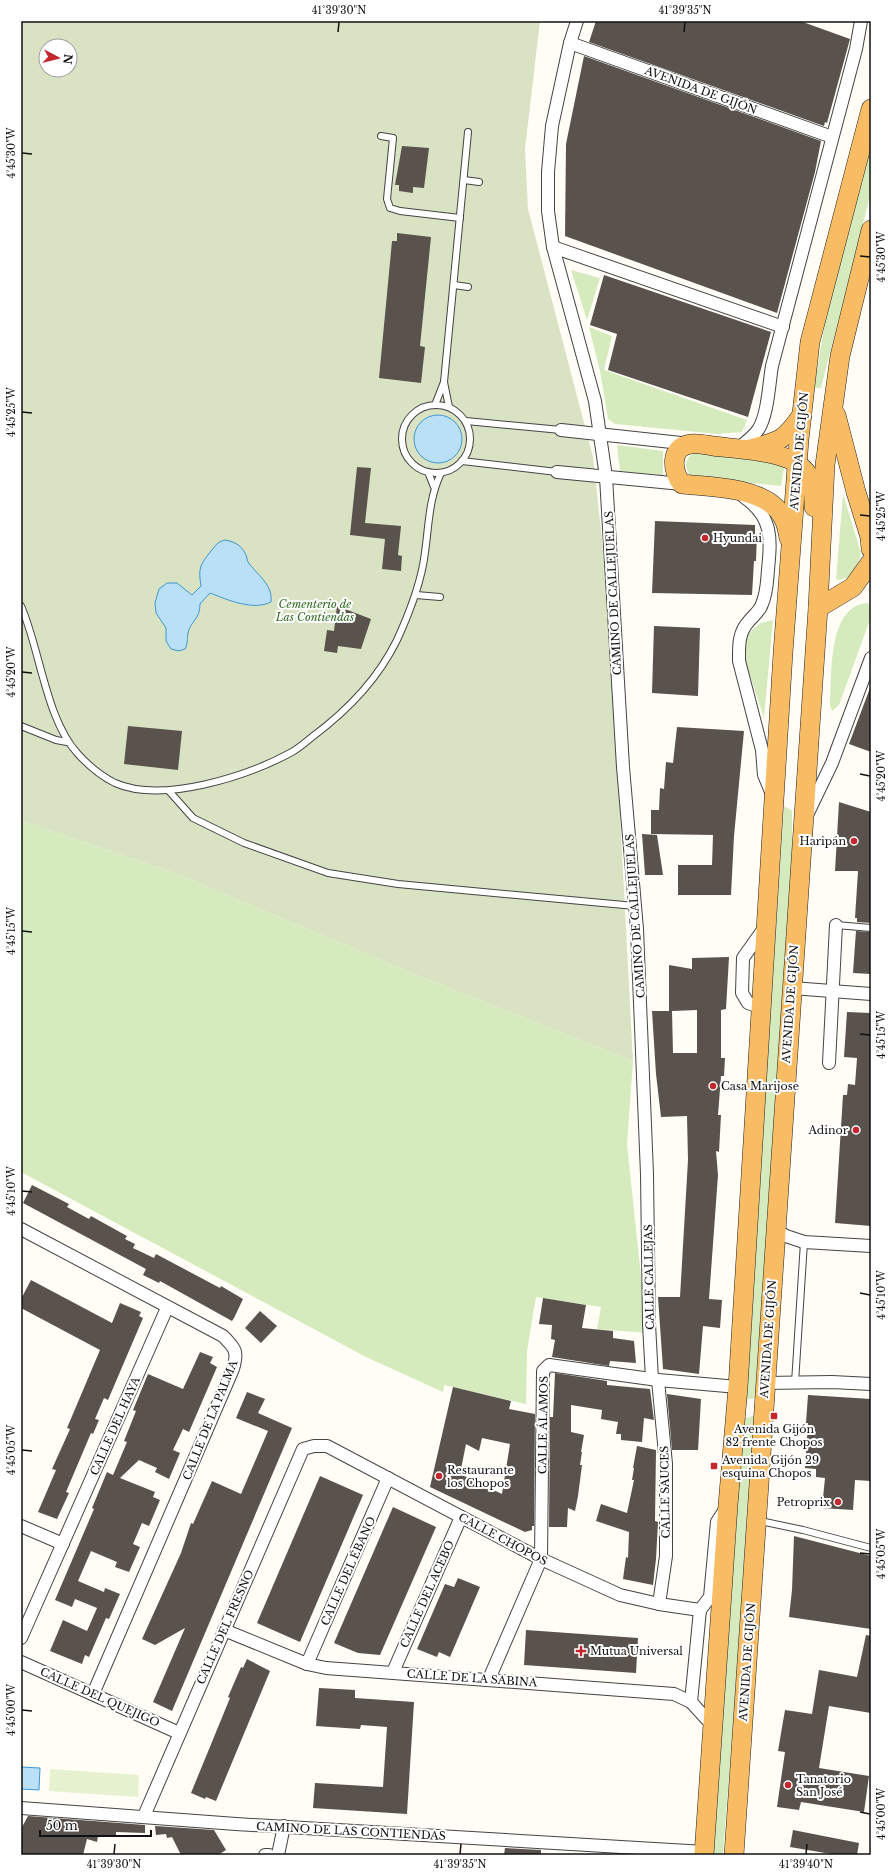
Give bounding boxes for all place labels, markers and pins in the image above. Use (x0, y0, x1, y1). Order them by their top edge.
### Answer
place label: Hyundai (713, 531, 762, 545)
marker: Hyundai (700, 533, 710, 543)
place label: Haripán (800, 834, 846, 848)
marker: Haripán (849, 836, 859, 846)
place label: Casa Marijose (721, 1079, 799, 1093)
marker: Casa Marijose (708, 1081, 718, 1091)
place label: Adinor (807, 1123, 849, 1137)
marker: Adinor (851, 1125, 861, 1135)
marker: Avenida Gijón 82 frente Chopos (769, 1411, 779, 1421)
place label: Avenida Gijón 82 frente Chopos (726, 1422, 823, 1449)
place label: Avenida Gijón 29 esquina Chopos (721, 1453, 819, 1480)
marker: Avenida Gijón 29 esquina Chopos (709, 1461, 719, 1471)
place label: Restaurante los Chopos (447, 1463, 514, 1490)
marker: Restaurante los Chopos (434, 1471, 444, 1481)
place label: Petroprix (777, 1495, 830, 1509)
marker: Petroprix (833, 1497, 843, 1507)
place label: Mutua Universal (590, 1644, 683, 1658)
marker: Mutua Universal (575, 1645, 587, 1657)
place label: Tanatorio San José (796, 1772, 851, 1799)
marker: Tanatorio San José (783, 1780, 793, 1790)

